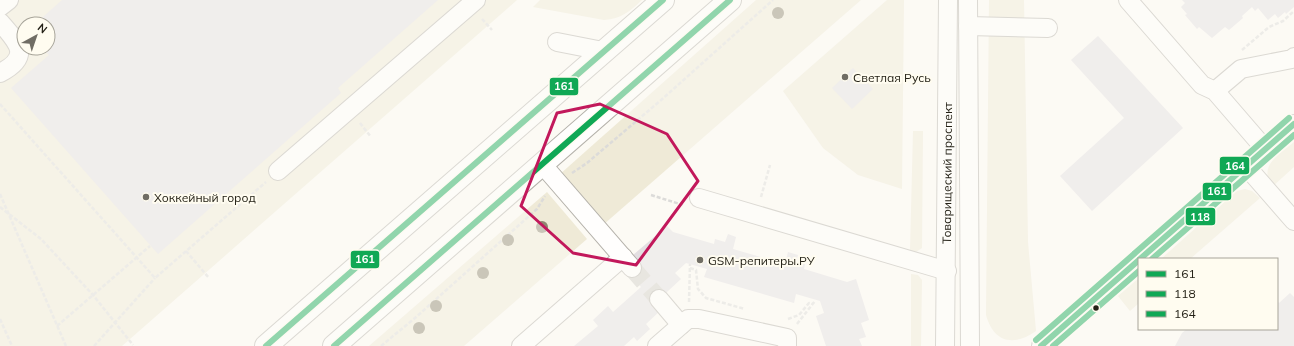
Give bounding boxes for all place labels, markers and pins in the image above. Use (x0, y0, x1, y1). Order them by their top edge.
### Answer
place label: Светлая Русь (853, 70, 931, 85)
marker: Светлая Русь (840, 72, 850, 82)
place label: Хоккейный город (154, 190, 256, 205)
marker: Хоккейный город (141, 192, 151, 202)
place label: GSM-репитеры.РУ (708, 253, 815, 268)
marker: GSM-репитеры.РУ (695, 255, 705, 265)
unlabelled marker (1091, 303, 1101, 313)

